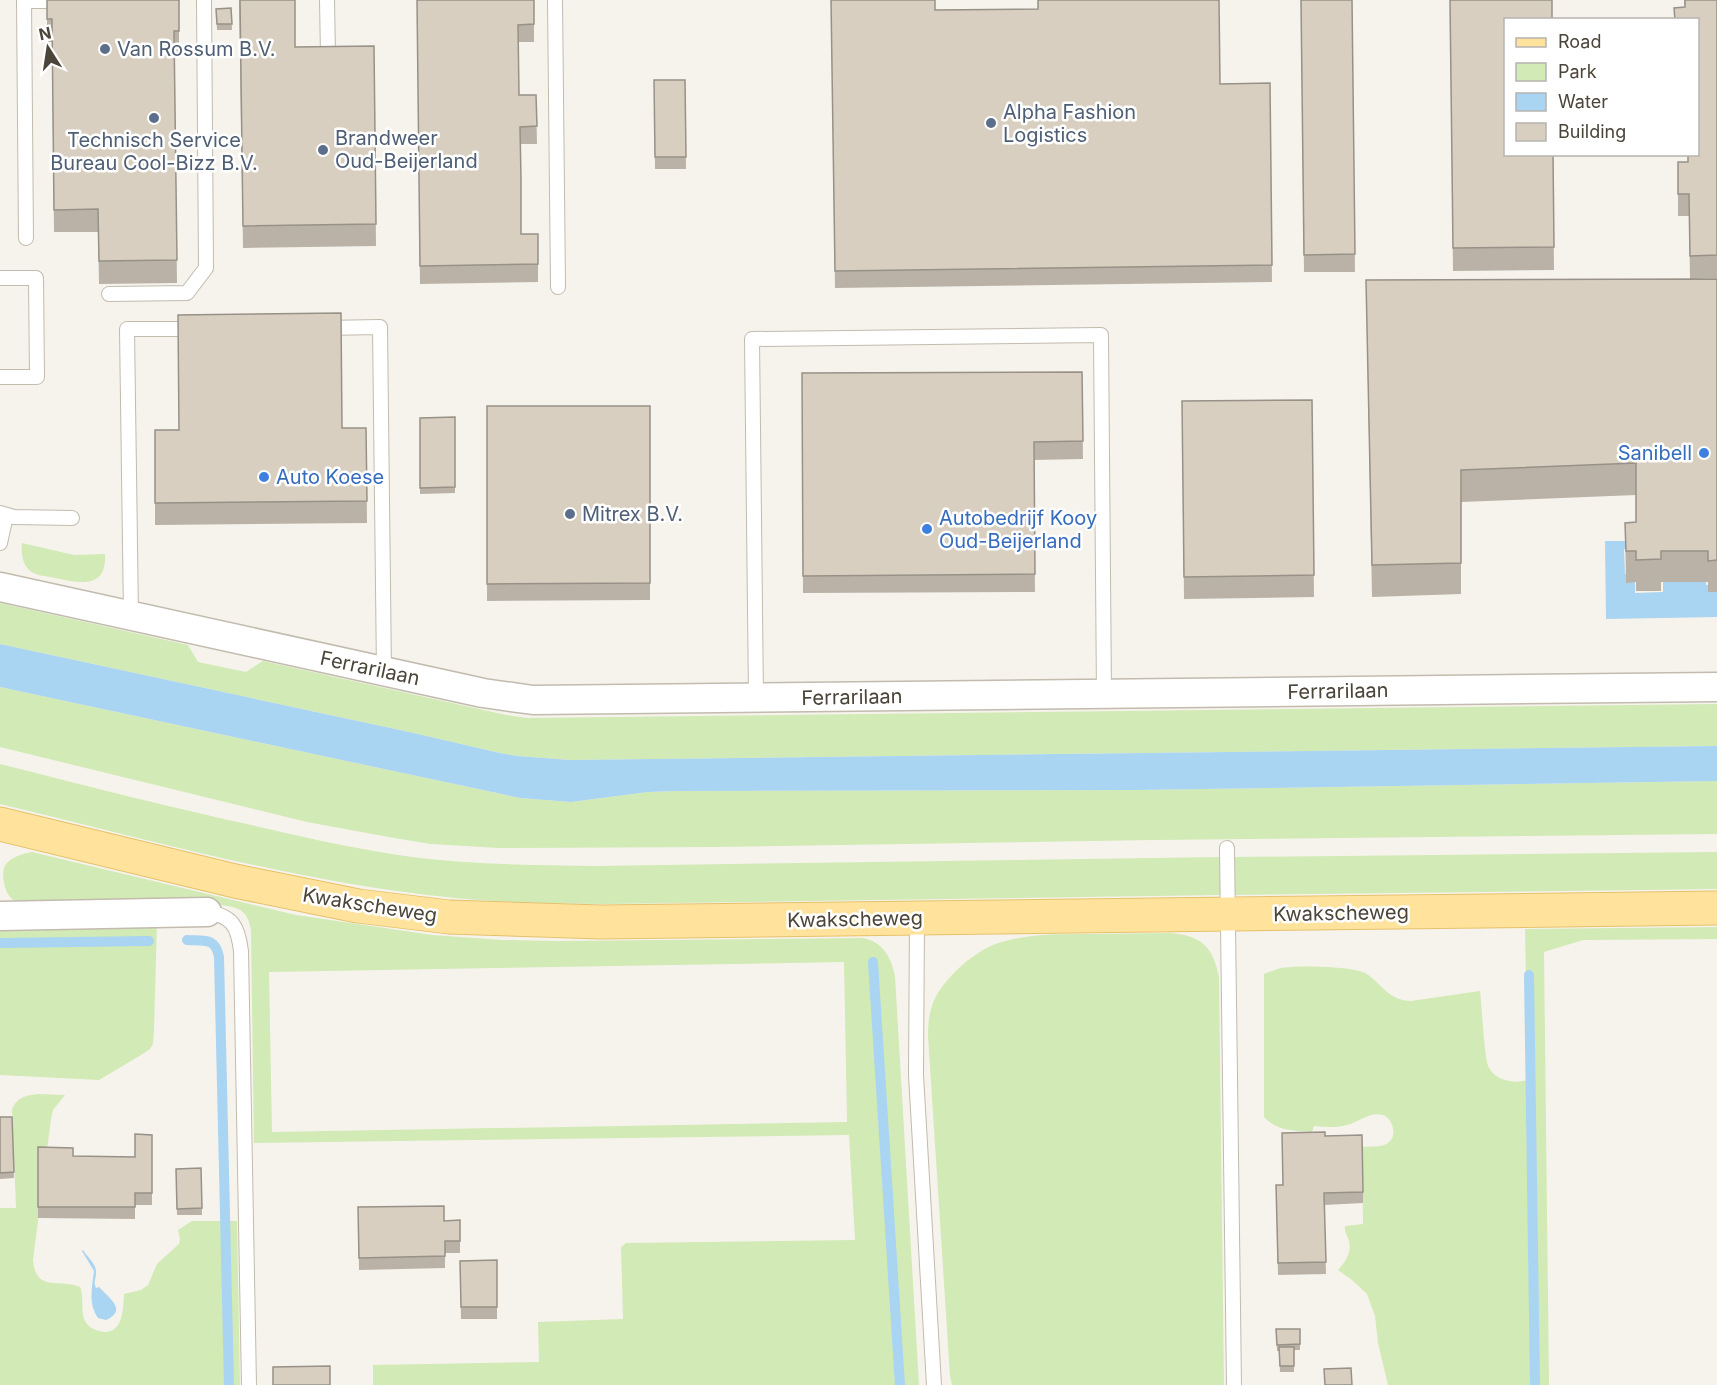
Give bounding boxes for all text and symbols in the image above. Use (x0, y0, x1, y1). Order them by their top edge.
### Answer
north arrow (18, 18, 78, 78)
legend (1504, 18, 1699, 156)
text: N (37, 22, 53, 44)
text: Road (1558, 31, 1601, 52)
place label: Van Rossum B.V. (117, 37, 276, 61)
marker: Van Rossum B.V. (98, 42, 112, 56)
text: Park (1558, 61, 1597, 82)
text: Water (1558, 91, 1608, 112)
place label: Alpha Fashion Logistics (1003, 100, 1136, 147)
marker: Technisch Service Bureau Cool-Bizz B.V. (147, 111, 161, 125)
marker: Alpha Fashion Logistics (984, 116, 998, 130)
text: Building (1558, 121, 1626, 142)
place label: Brandweer Oud-Beijerland (335, 126, 478, 173)
place label: Technisch Service Bureau Cool-Bizz B.V. (50, 128, 258, 175)
marker: Brandweer Oud-Beijerland (316, 143, 330, 157)
place label: Sanibell (1618, 441, 1692, 465)
marker: Sanibell (1697, 446, 1711, 460)
place label: Auto Koese (276, 465, 384, 489)
marker: Auto Koese (257, 470, 271, 484)
place label: Mitrex B.V. (582, 502, 683, 526)
place label: Autobedrijf Kooy Oud-Beijerland (939, 506, 1097, 553)
marker: Mitrex B.V. (563, 507, 577, 521)
marker: Autobedrijf Kooy Oud-Beijerland (920, 522, 934, 536)
street label: Ferrarilaan (318, 646, 422, 690)
street label: Ferrarilaan (1287, 678, 1389, 704)
street label: Ferrarilaan (801, 684, 903, 710)
street label: Kwakscheweg (301, 883, 439, 927)
street label: Kwakscheweg (1273, 900, 1409, 926)
street label: Kwakscheweg (787, 906, 923, 932)

